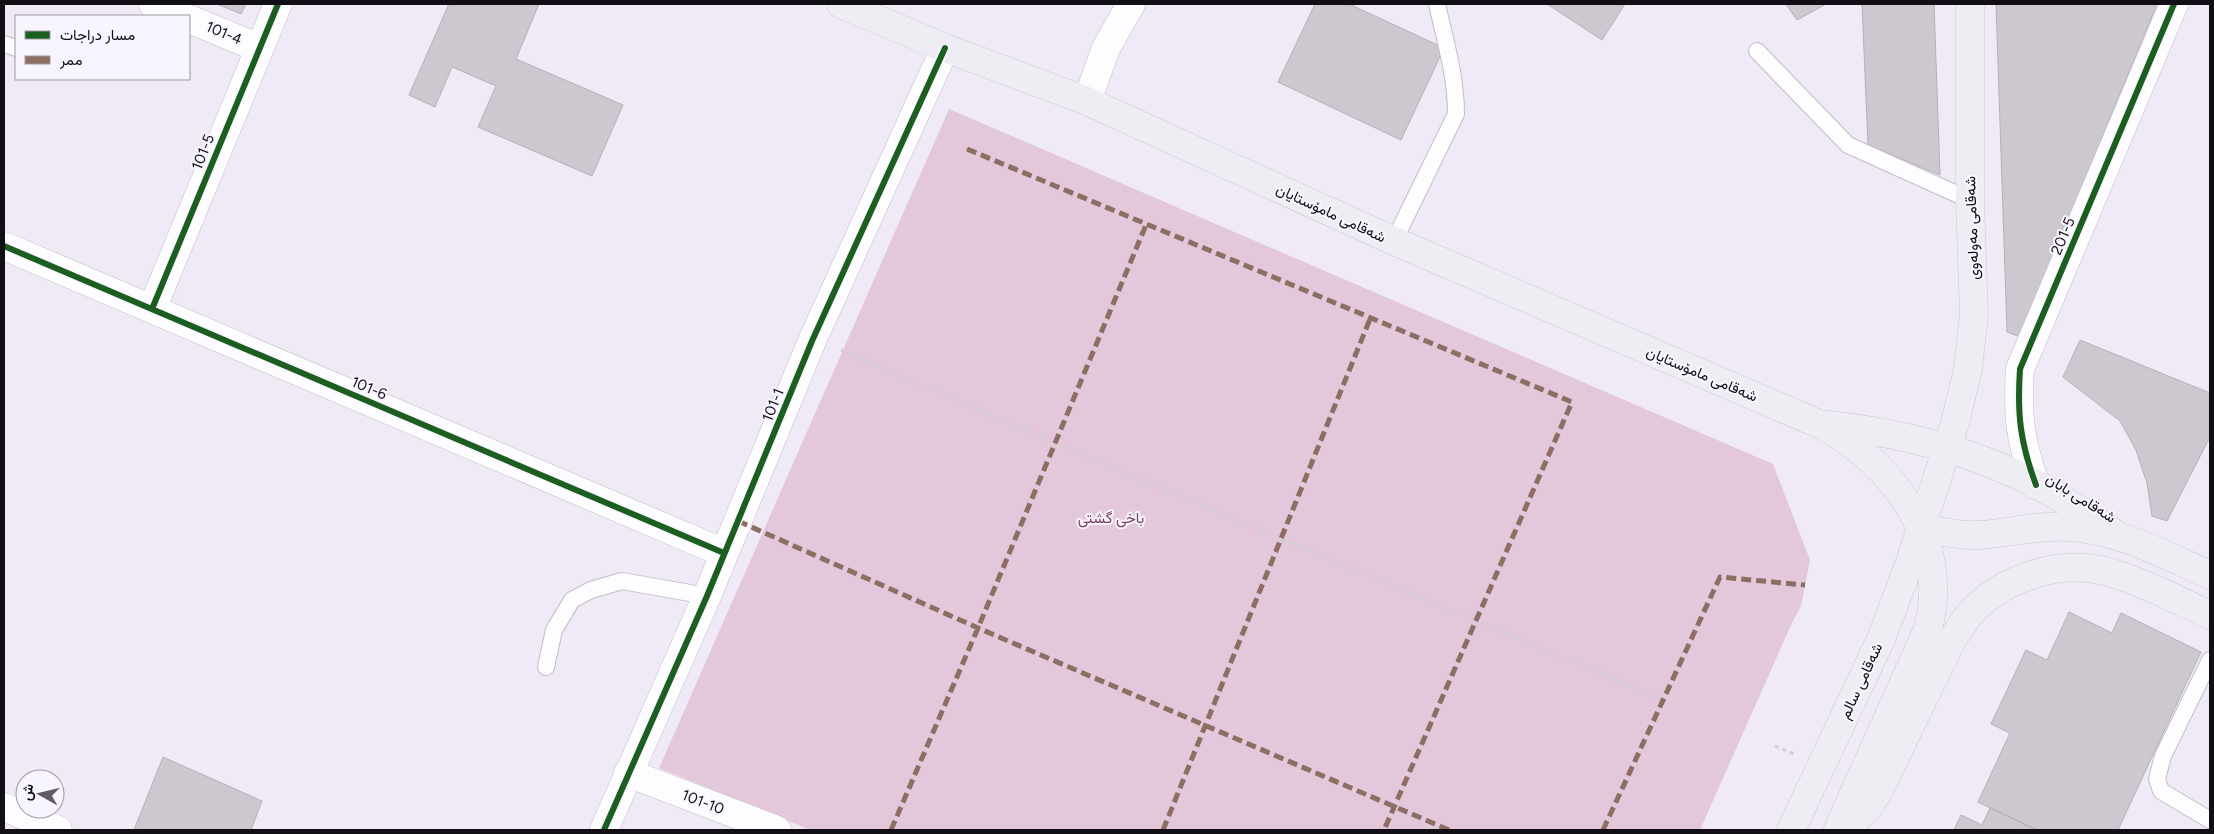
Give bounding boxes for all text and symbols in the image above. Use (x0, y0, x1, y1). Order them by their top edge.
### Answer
legend (15, 15, 190, 80)
street label: 101-4 (203, 17, 245, 49)
text: مسار دراجات (60, 26, 135, 44)
text: ممر (59, 51, 82, 69)
street label: 101-5 (188, 132, 218, 172)
street label: شەقامی مەولەوی (1961, 176, 1984, 280)
street label: شەقامی مامۆستایان (1273, 180, 1389, 247)
street label: 201-5 (2047, 214, 2079, 258)
street label: شەقامی مامۆستایان (1643, 342, 1760, 407)
street label: 101-6 (349, 373, 390, 404)
street label: 101-1 (758, 386, 788, 424)
street label: شەقامی بابان (2042, 469, 2119, 527)
park label: باخی گشتی (1078, 509, 1144, 528)
street label: شەقامی سالم (1836, 640, 1887, 722)
north arrow (15, 769, 65, 819)
text: ش (18, 783, 37, 802)
street label: 101-10 (679, 786, 727, 818)

